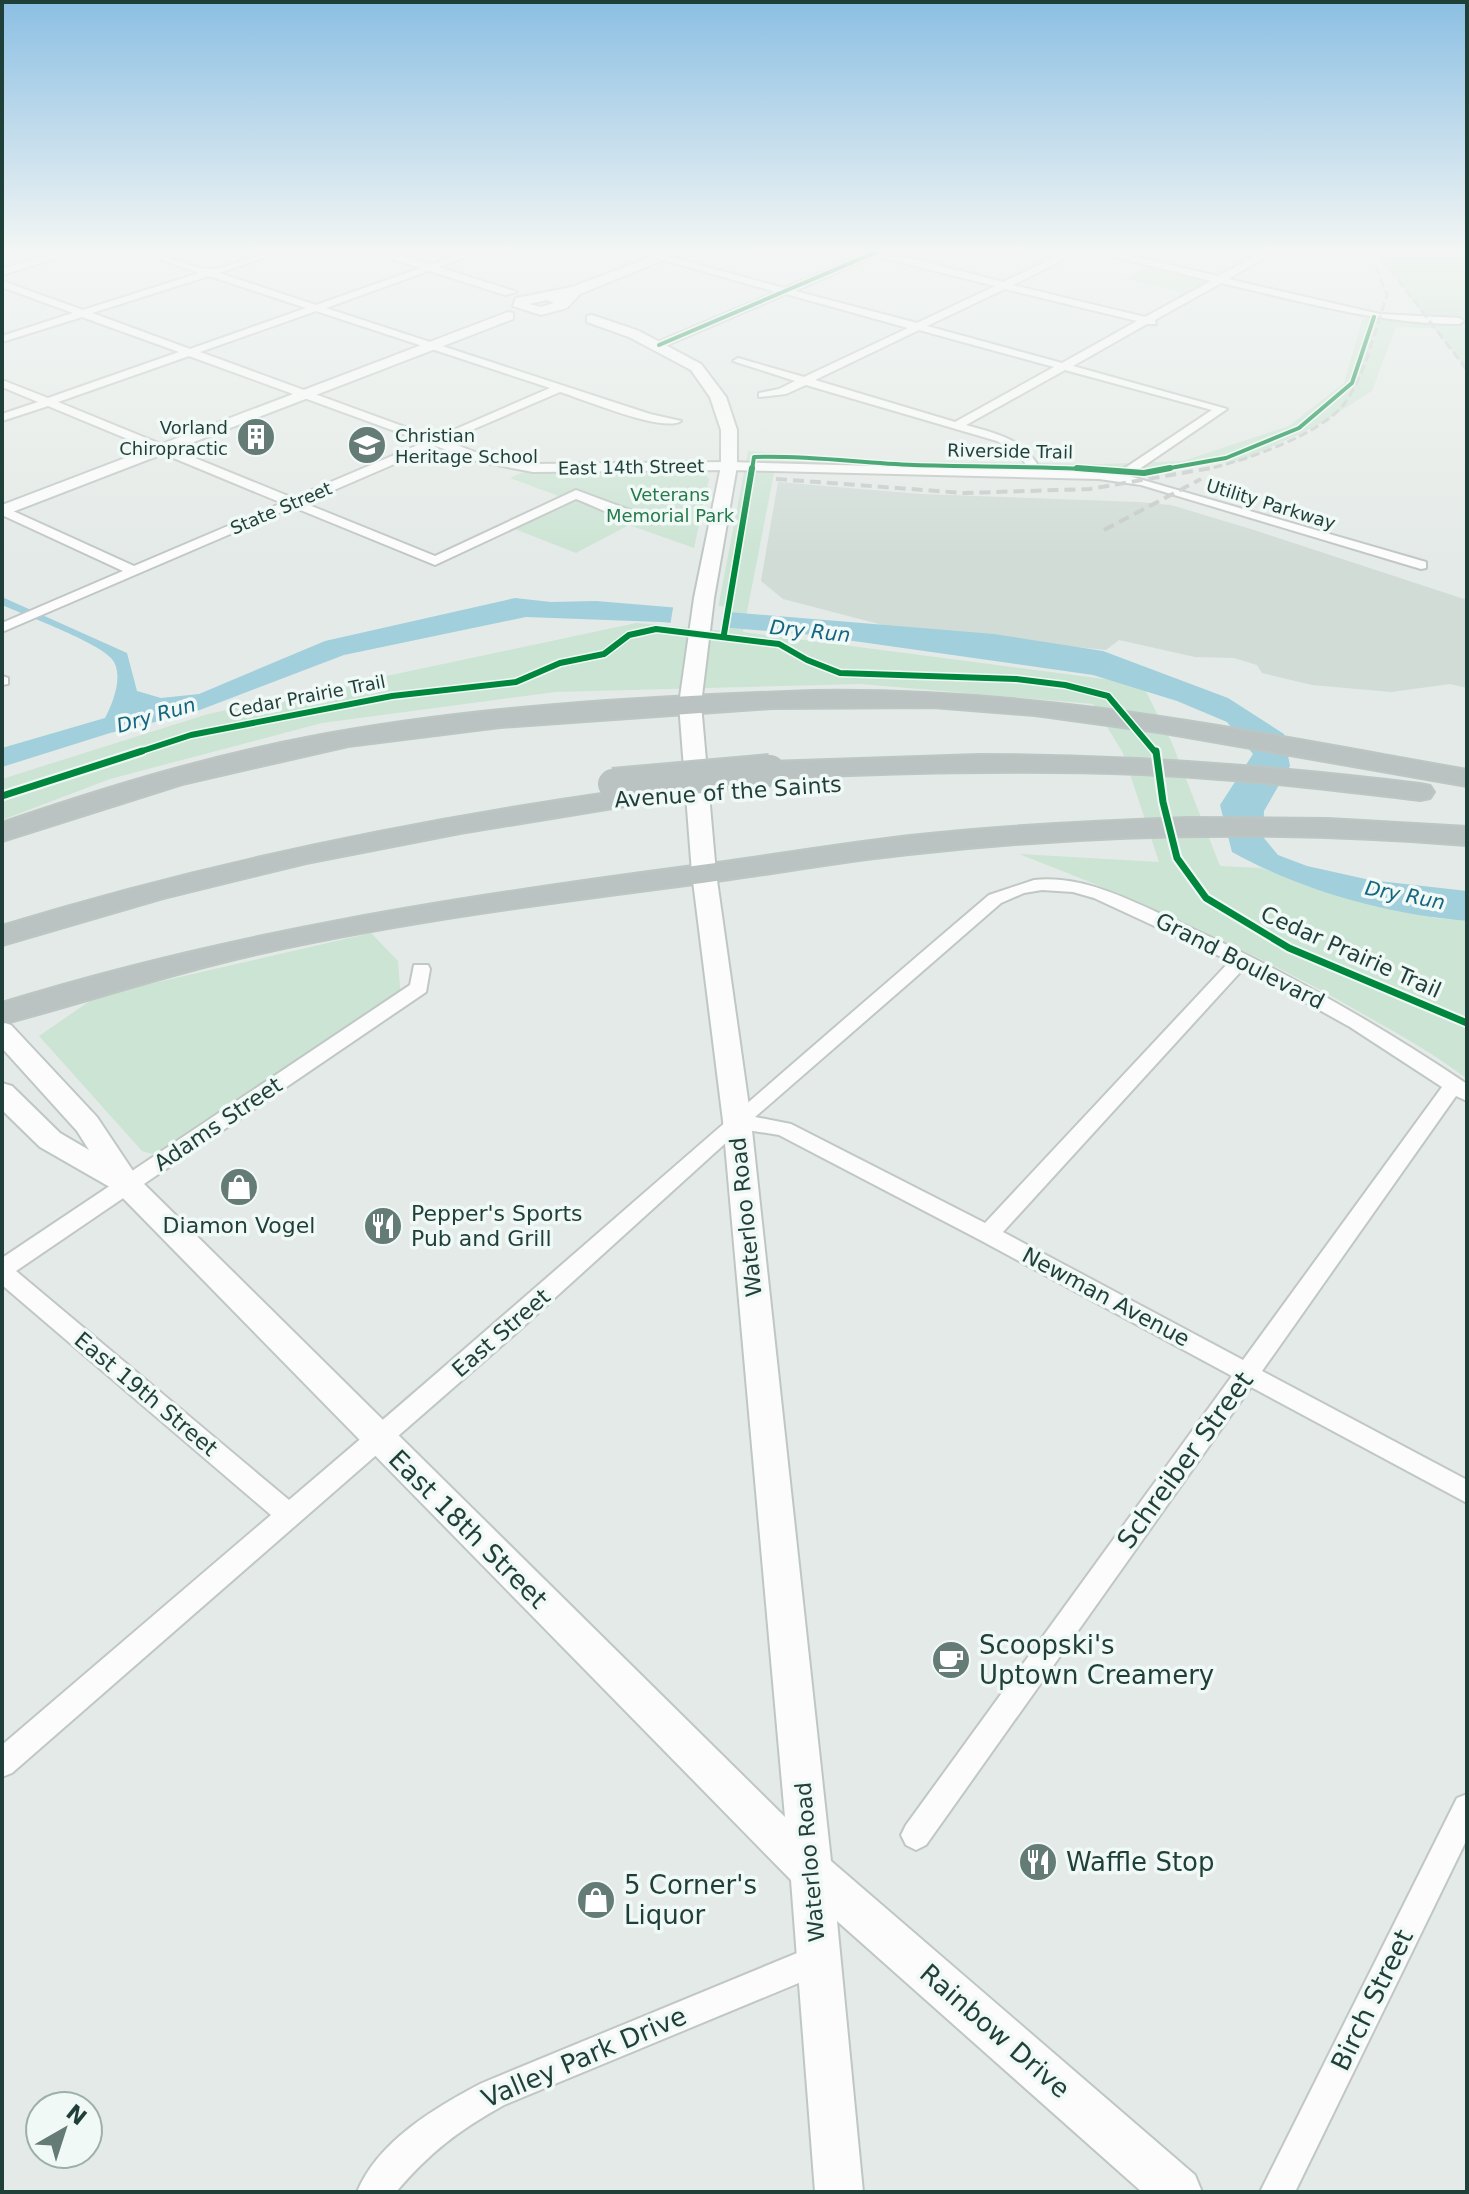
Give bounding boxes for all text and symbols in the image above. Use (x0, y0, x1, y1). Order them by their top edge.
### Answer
building icon: Vorland Chiropractic (235, 416, 277, 458)
place label: Vorland Chiropractic (119, 417, 228, 459)
school or university icon: Christian Heritage School (346, 424, 388, 466)
place label: Christian Heritage School (395, 425, 538, 467)
street label: Riverside Trail (947, 439, 1073, 463)
street label: East 14th Street (558, 455, 704, 479)
street label: Utility Parkway (1204, 474, 1338, 534)
street label: State Street (227, 477, 335, 539)
park label: Veterans Memorial Park (606, 484, 735, 526)
water label: Dry Run (768, 615, 852, 647)
street label: Cedar Prairie Trail (227, 671, 387, 721)
water label: Dry Run (114, 692, 198, 738)
street label: Avenue of the Saints (614, 772, 842, 812)
water label: Dry Run (1363, 875, 1447, 915)
street label: Cedar Prairie Trail (1257, 901, 1445, 1003)
street label: Grand Boulevard (1152, 908, 1328, 1014)
street label: Adams Street (149, 1072, 287, 1176)
street label: Waterloo Road (725, 1136, 767, 1298)
shop icon: Diamon Vogel (218, 1166, 260, 1208)
place label: Pepper's Sports Pub and Grill (411, 1201, 583, 1251)
restaurant icon: Pepper's Sports Pub and Grill (362, 1205, 404, 1247)
place label: Diamon Vogel (163, 1213, 315, 1238)
street label: Newman Avenue (1018, 1242, 1194, 1352)
street label: East Street (447, 1284, 555, 1382)
street label: East 19th Street (69, 1327, 223, 1461)
street label: Schreiber Street (1111, 1366, 1259, 1554)
street label: East 18th Street (383, 1444, 553, 1614)
place label: Scoopski's Uptown Creamery (979, 1630, 1214, 1690)
cafe icon: Scoopski's Uptown Creamery (930, 1639, 972, 1681)
street label: Waterloo Road (791, 1781, 829, 1943)
restaurant icon: Waffle Stop (1017, 1841, 1059, 1883)
place label: Waffle Stop (1066, 1847, 1214, 1877)
place label: 5 Corner's Liquor (624, 1870, 757, 1930)
shop icon: 5 Corner's Liquor (575, 1879, 617, 1921)
street label: Birch Street (1325, 1925, 1419, 2075)
street label: Rainbow Drive (914, 1958, 1076, 2104)
street label: Valley Park Drive (477, 2000, 691, 2114)
north arrow (24, 2090, 104, 2170)
text: N (61, 2099, 91, 2130)

